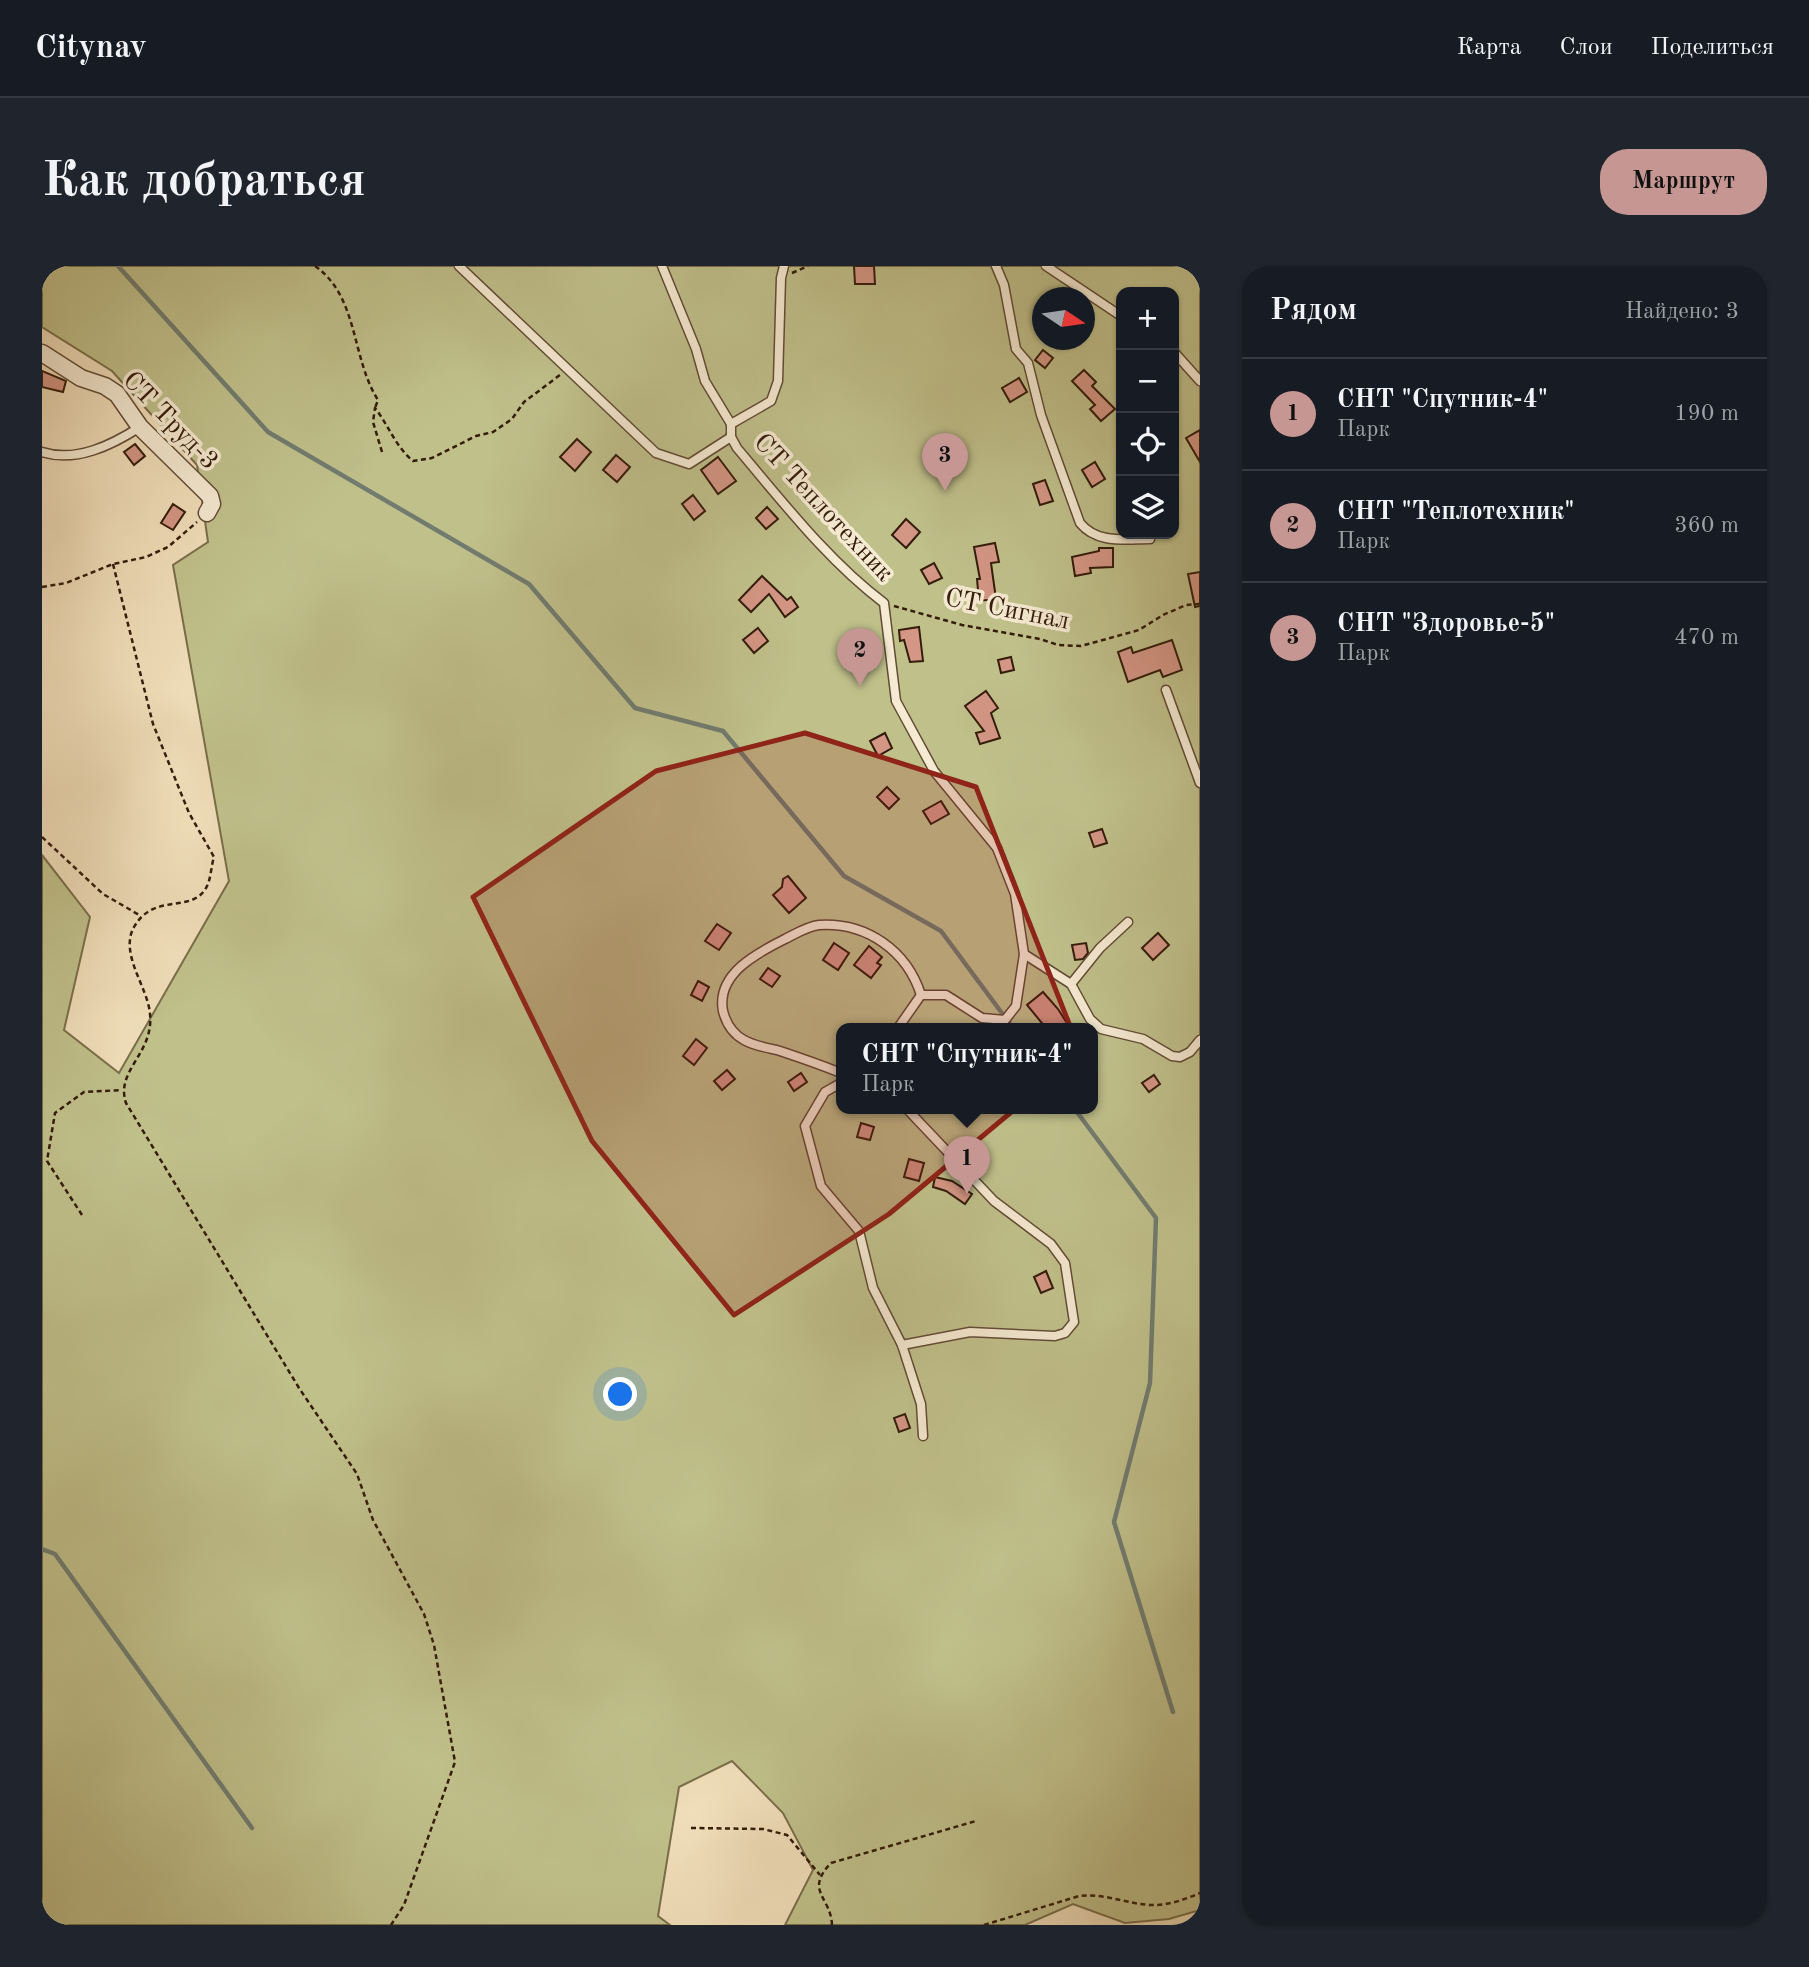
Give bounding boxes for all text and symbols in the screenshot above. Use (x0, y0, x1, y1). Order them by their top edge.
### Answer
text: Citynav (35, 32, 147, 65)
text: Карта (1457, 36, 1522, 60)
text: Слои (1560, 36, 1613, 60)
text: Поделиться (1651, 36, 1774, 60)
button: Маршрут (1600, 149, 1767, 215)
text: Как добраться (42, 158, 366, 207)
north arrow (1032, 287, 1095, 350)
map controls (1116, 287, 1179, 539)
button: + (1116, 287, 1179, 350)
text: Рядом (1270, 296, 1357, 326)
text: Найдено: 3 (1625, 300, 1739, 323)
button: − (1116, 350, 1179, 413)
street label: СТ Труд-3 (117, 367, 223, 475)
text: СНТ "Спутник-4" (1337, 387, 1548, 413)
text: 1 (1286, 402, 1300, 425)
text: 190 m (1674, 402, 1739, 425)
button: locate (1116, 413, 1179, 476)
text: Парк (1337, 418, 1390, 441)
street label: СТ Теплотехник (748, 429, 898, 587)
pin: 3 (922, 433, 968, 491)
button: layers (1116, 476, 1179, 539)
text: СНТ "Теплотехник" (1337, 499, 1574, 525)
text: 2 (1286, 514, 1300, 537)
text: 360 m (1674, 514, 1739, 537)
text: Парк (1337, 530, 1390, 553)
street label: СТ Сигнал (943, 585, 1071, 635)
text: СНТ "Здоровье-5" (1337, 611, 1555, 637)
text: 3 (1286, 626, 1300, 649)
text: 470 m (1674, 626, 1739, 649)
pin: 2 (837, 628, 883, 686)
text: Парк (1337, 642, 1390, 665)
popup (836, 1023, 1098, 1114)
text: СНТ "Спутник-4" (861, 1042, 1073, 1068)
text: Парк (861, 1073, 914, 1096)
pin: 1 (944, 1136, 990, 1194)
your location (603, 1377, 637, 1411)

